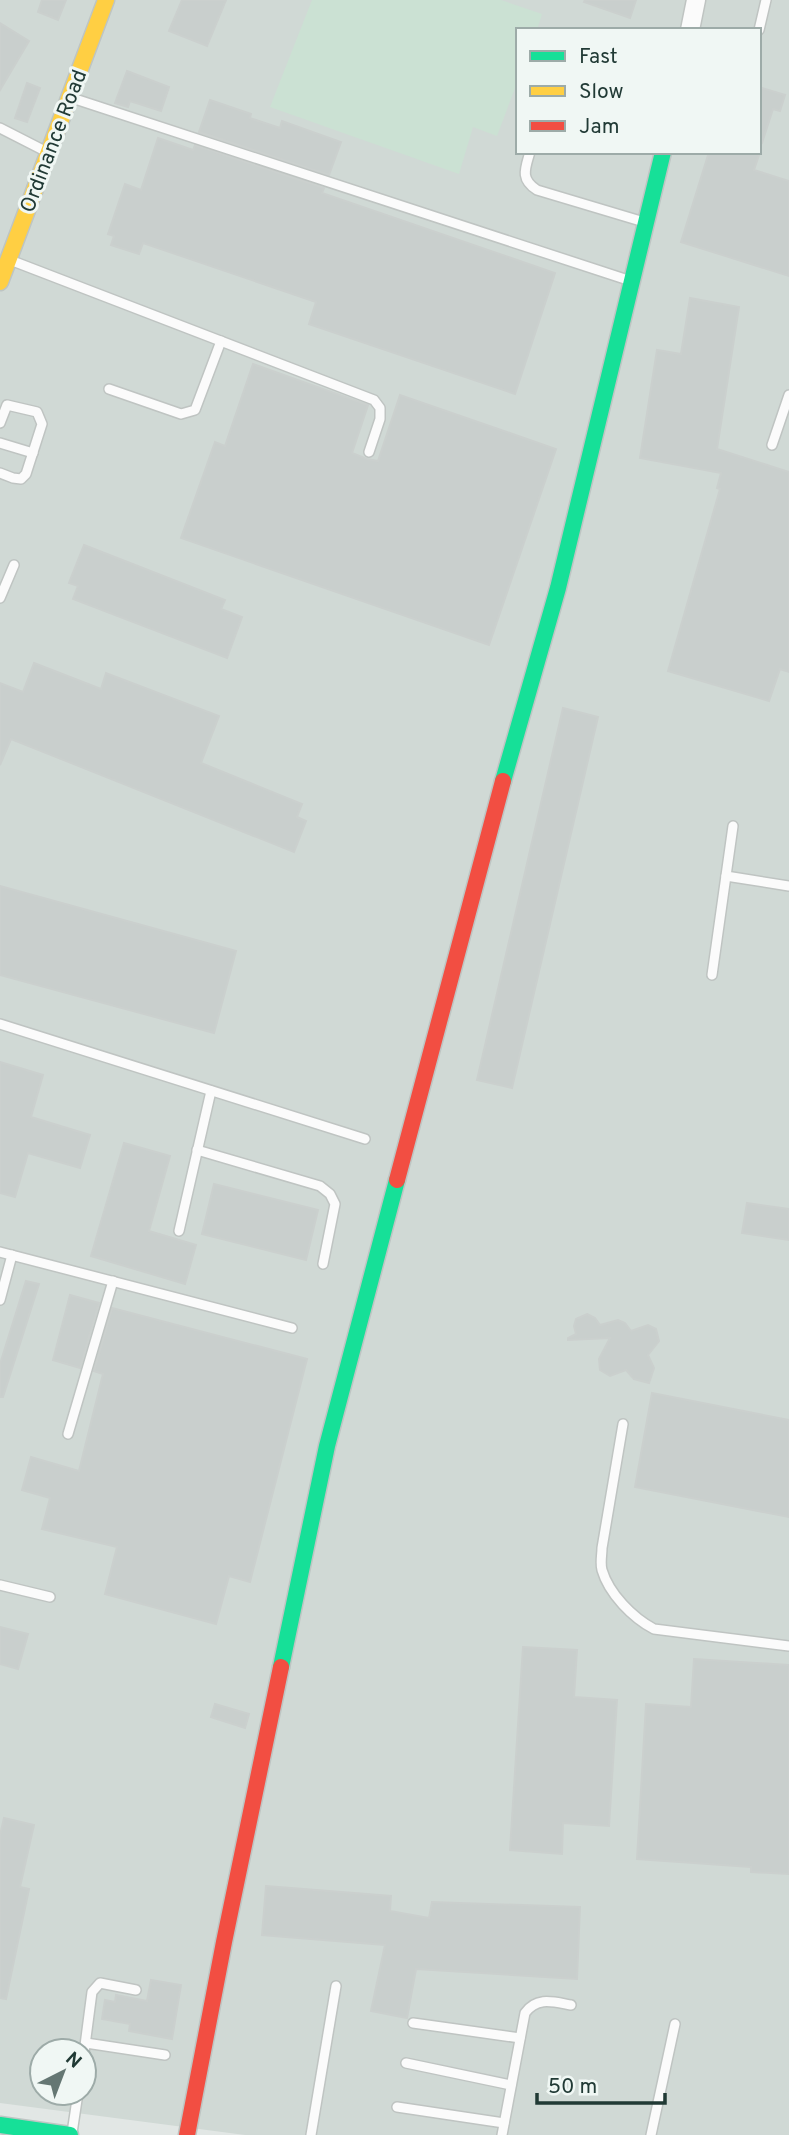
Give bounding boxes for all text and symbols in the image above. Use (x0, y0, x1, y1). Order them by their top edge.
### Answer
legend (516, 28, 761, 154)
text: Fast (579, 44, 618, 71)
street label: Ordinance Road (15, 66, 94, 217)
text: Slow (579, 79, 624, 106)
text: Jam (579, 114, 620, 141)
north arrow (28, 2037, 98, 2107)
text: N (60, 2047, 86, 2074)
scale bar (537, 2062, 665, 2106)
text: 50 m (548, 2074, 597, 2101)

